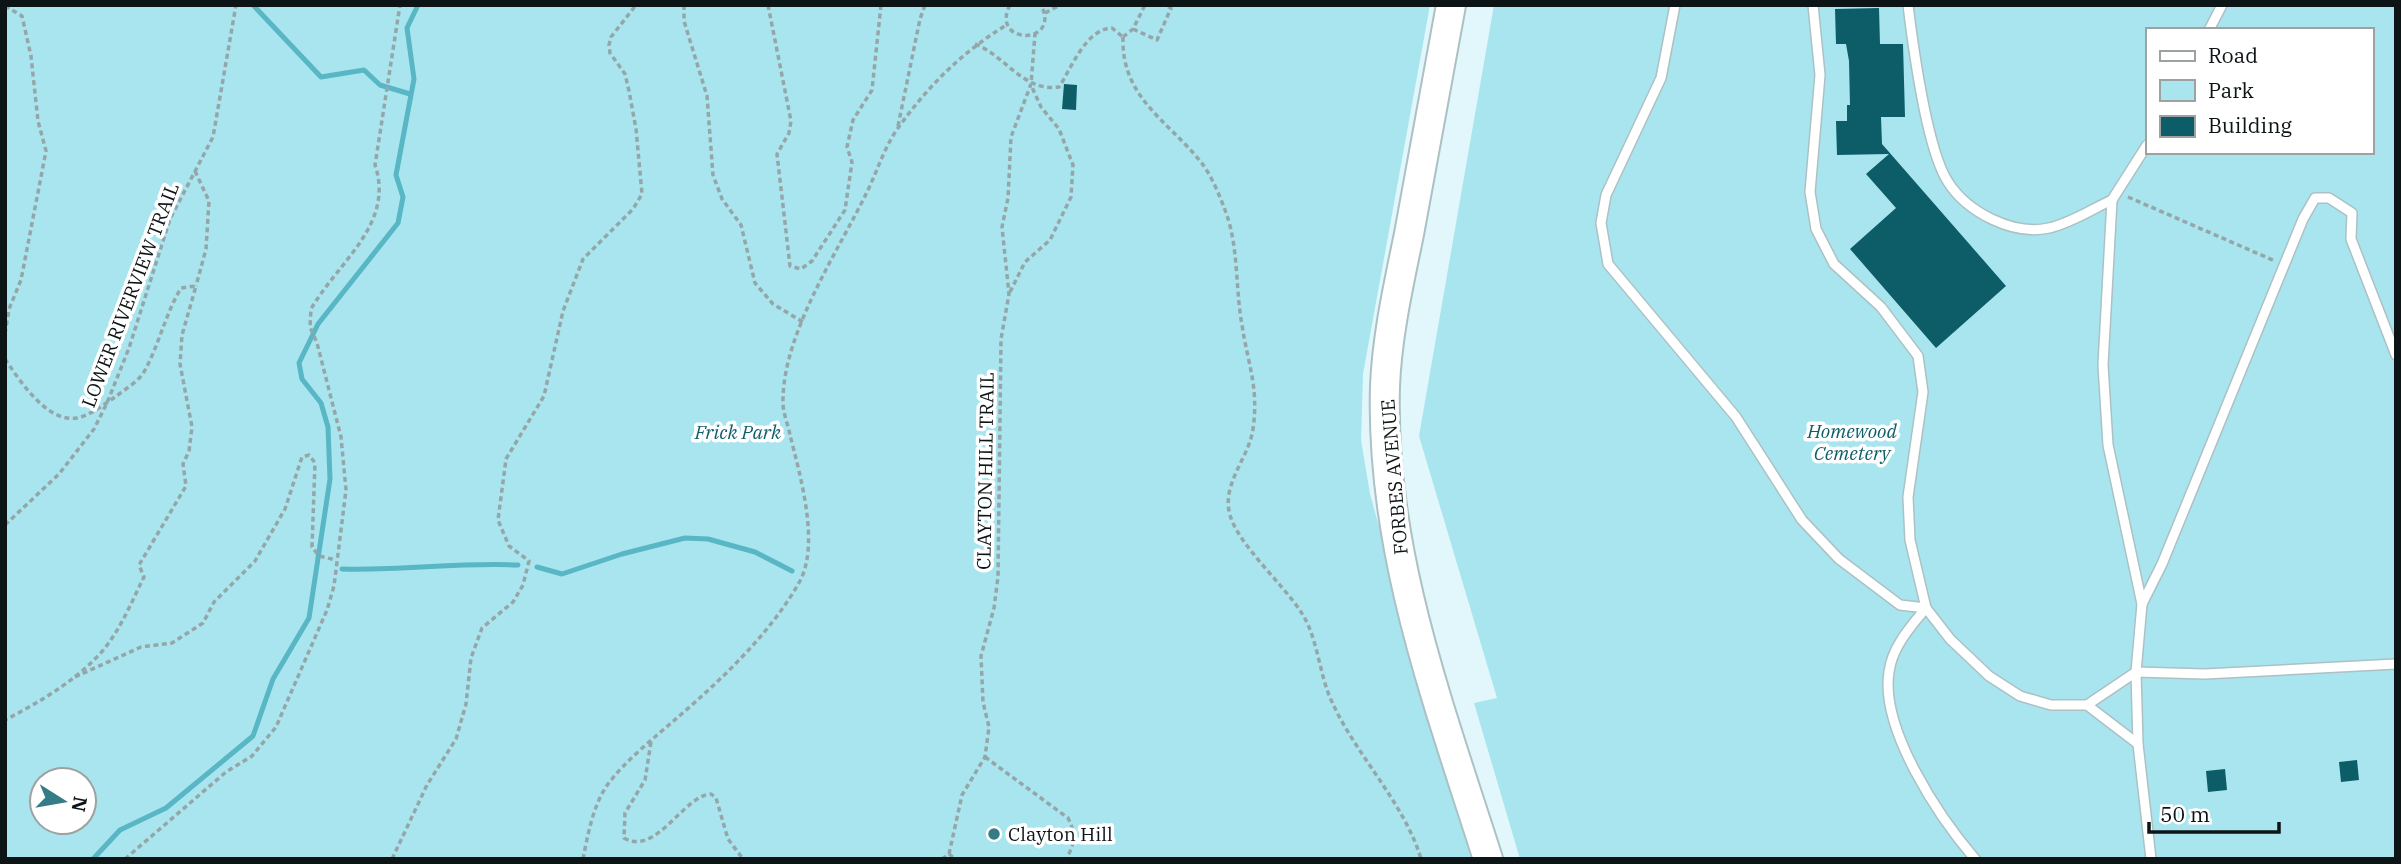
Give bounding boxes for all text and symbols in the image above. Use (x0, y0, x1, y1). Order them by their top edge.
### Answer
legend (2146, 28, 2373, 154)
text: Road (2208, 41, 2258, 69)
text: Park (2208, 76, 2255, 104)
text: Building (2208, 111, 2293, 139)
street label: LOWER RIVERVIEW TRAIL (76, 179, 184, 411)
street label: CLAYTON HILL TRAIL (971, 372, 999, 570)
street label: FORBES AVENUE (1375, 398, 1413, 556)
park label: Homewood Cemetery (1806, 419, 1898, 465)
park label: Frick Park (694, 420, 782, 444)
north arrow (28, 766, 98, 836)
scale bar (2149, 790, 2278, 834)
text: N (66, 795, 93, 814)
text: 50 m (2160, 800, 2210, 828)
place label: Clayton Hill (1008, 822, 1113, 846)
marker: Clayton Hill (986, 826, 1002, 842)

